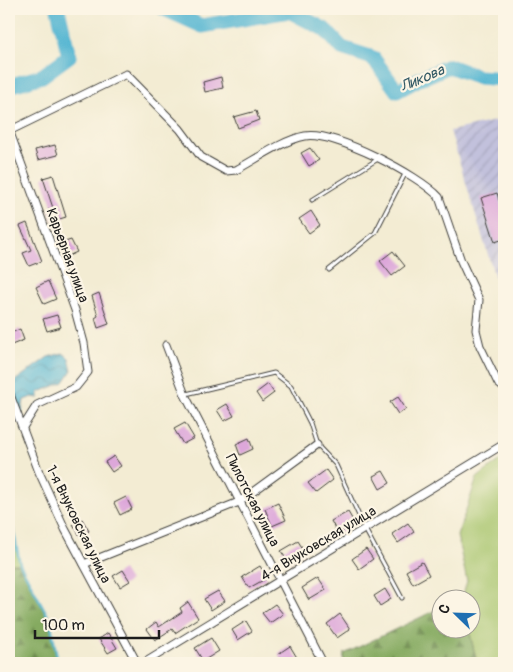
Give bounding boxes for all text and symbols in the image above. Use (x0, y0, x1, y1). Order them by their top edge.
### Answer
water label: Ликова (397, 60, 448, 96)
street label: Карьерная улица (43, 206, 92, 305)
street label: Пилотская улица (222, 451, 283, 549)
street label: 1-я Внуковская улица (43, 463, 114, 586)
street label: 4-я Внуковская улица (258, 502, 379, 585)
north arrow (430, 590, 480, 640)
text: С (435, 601, 454, 616)
scale bar (35, 607, 159, 639)
text: 100 m (42, 616, 85, 635)

